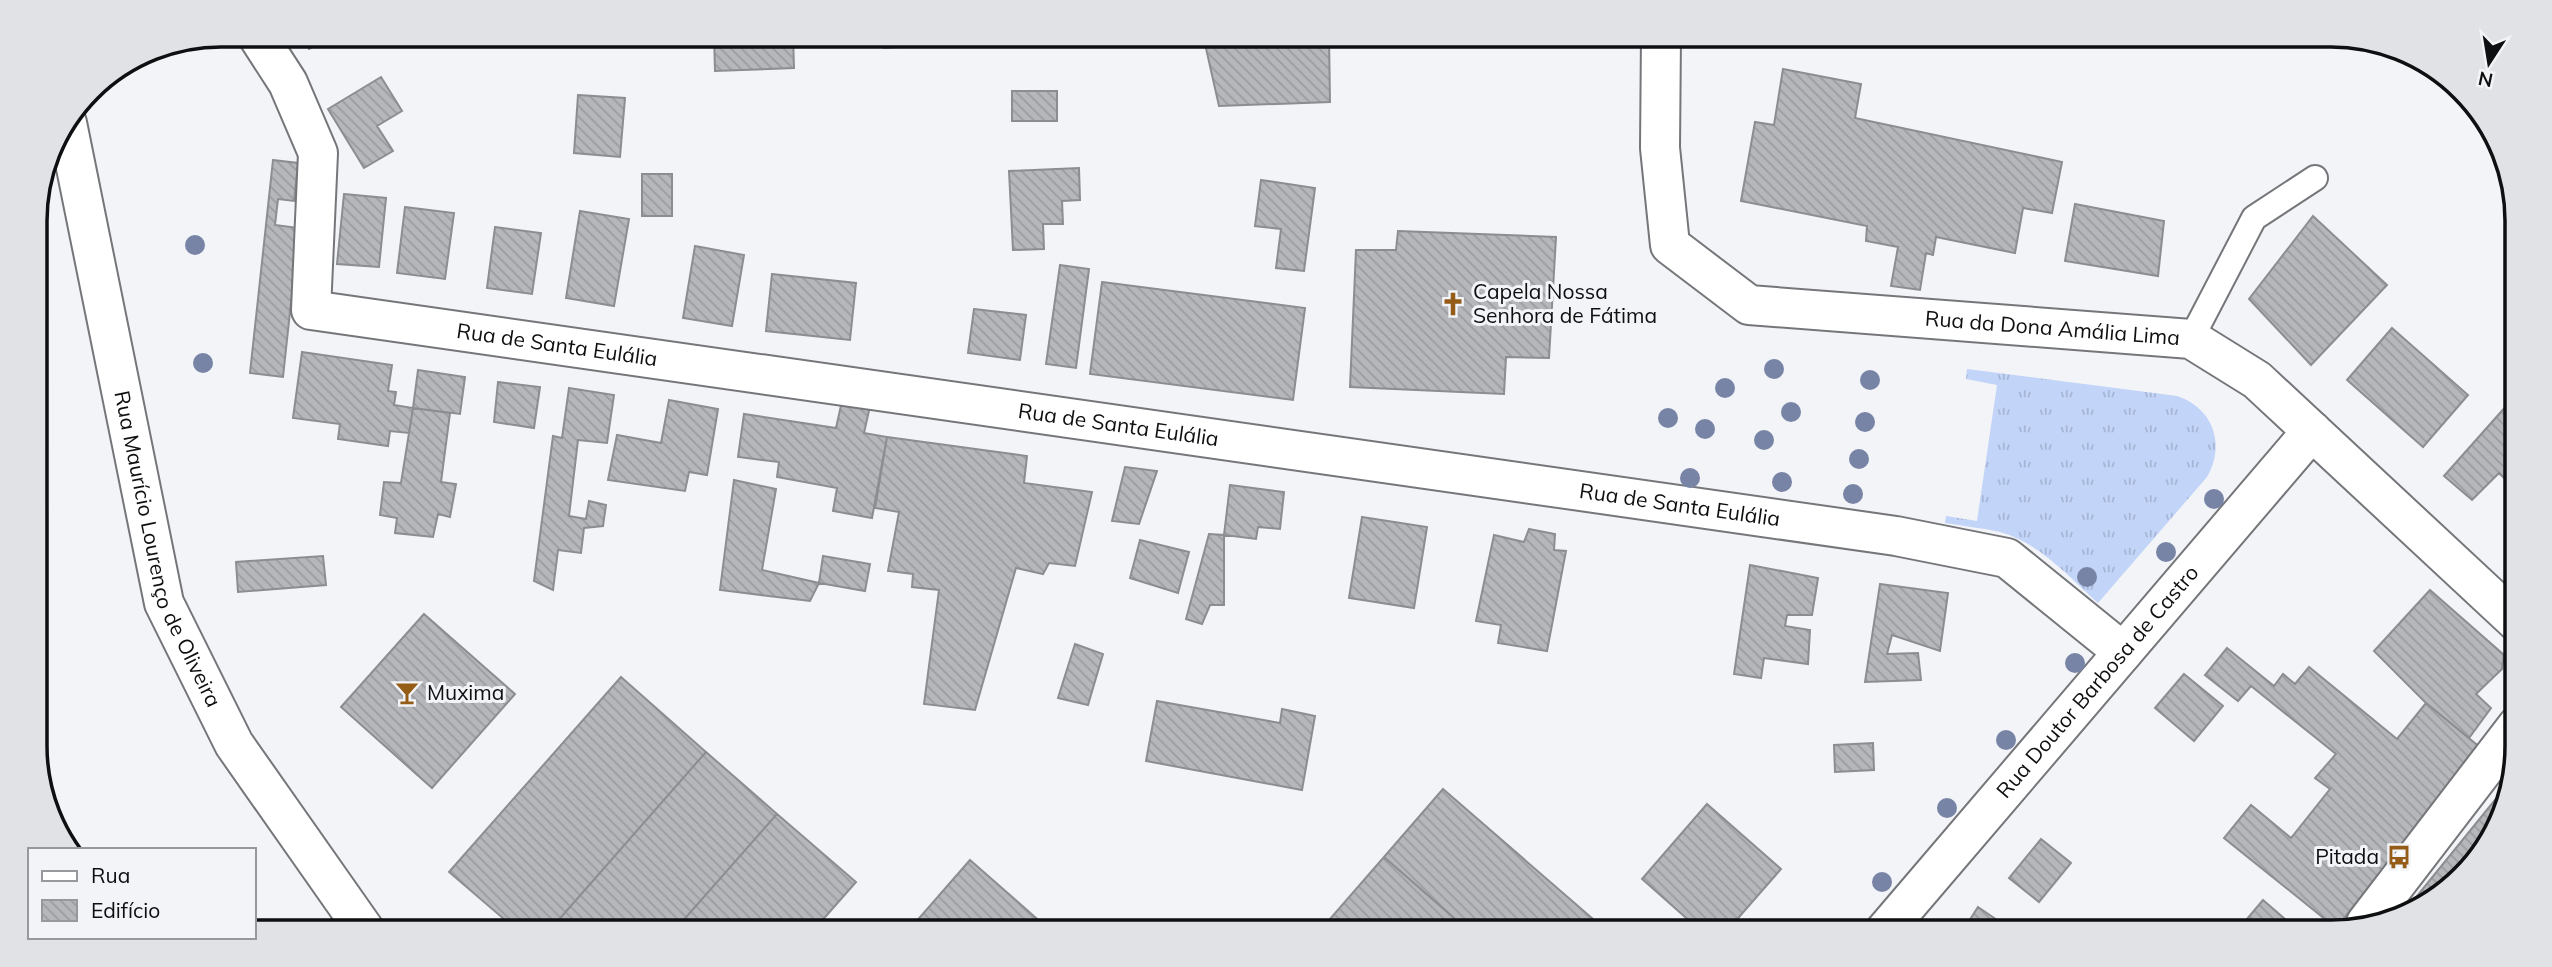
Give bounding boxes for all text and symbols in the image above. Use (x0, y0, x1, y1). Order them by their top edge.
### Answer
north arrow (2454, 28, 2524, 98)
text: N (2476, 66, 2495, 93)
place label: Capela Nossa Senhora de Fátima (1473, 278, 1657, 328)
church icon: Capela Nossa Senhora de Fátima (1439, 290, 1467, 318)
street label: Rua da Dona Amália Lima (1924, 305, 2181, 350)
street label: Rua de Santa Eulália (455, 317, 659, 371)
street label: Rua Maurício Lourenço de Oliveira (109, 388, 228, 711)
street label: Rua de Santa Eulália (1016, 397, 1221, 451)
street label: Rua de Santa Eulália (1578, 477, 1782, 531)
street label: Rua Doutor Barbosa de Castro (1990, 559, 2204, 803)
bar icon: Muxima (393, 679, 421, 707)
place label: Muxima (427, 679, 504, 705)
place label: Pitada (2315, 843, 2379, 869)
bus stop icon: Pitada (2385, 843, 2413, 871)
legend (28, 848, 256, 939)
text: Rua (91, 862, 130, 888)
text: Edifício (91, 897, 160, 923)

